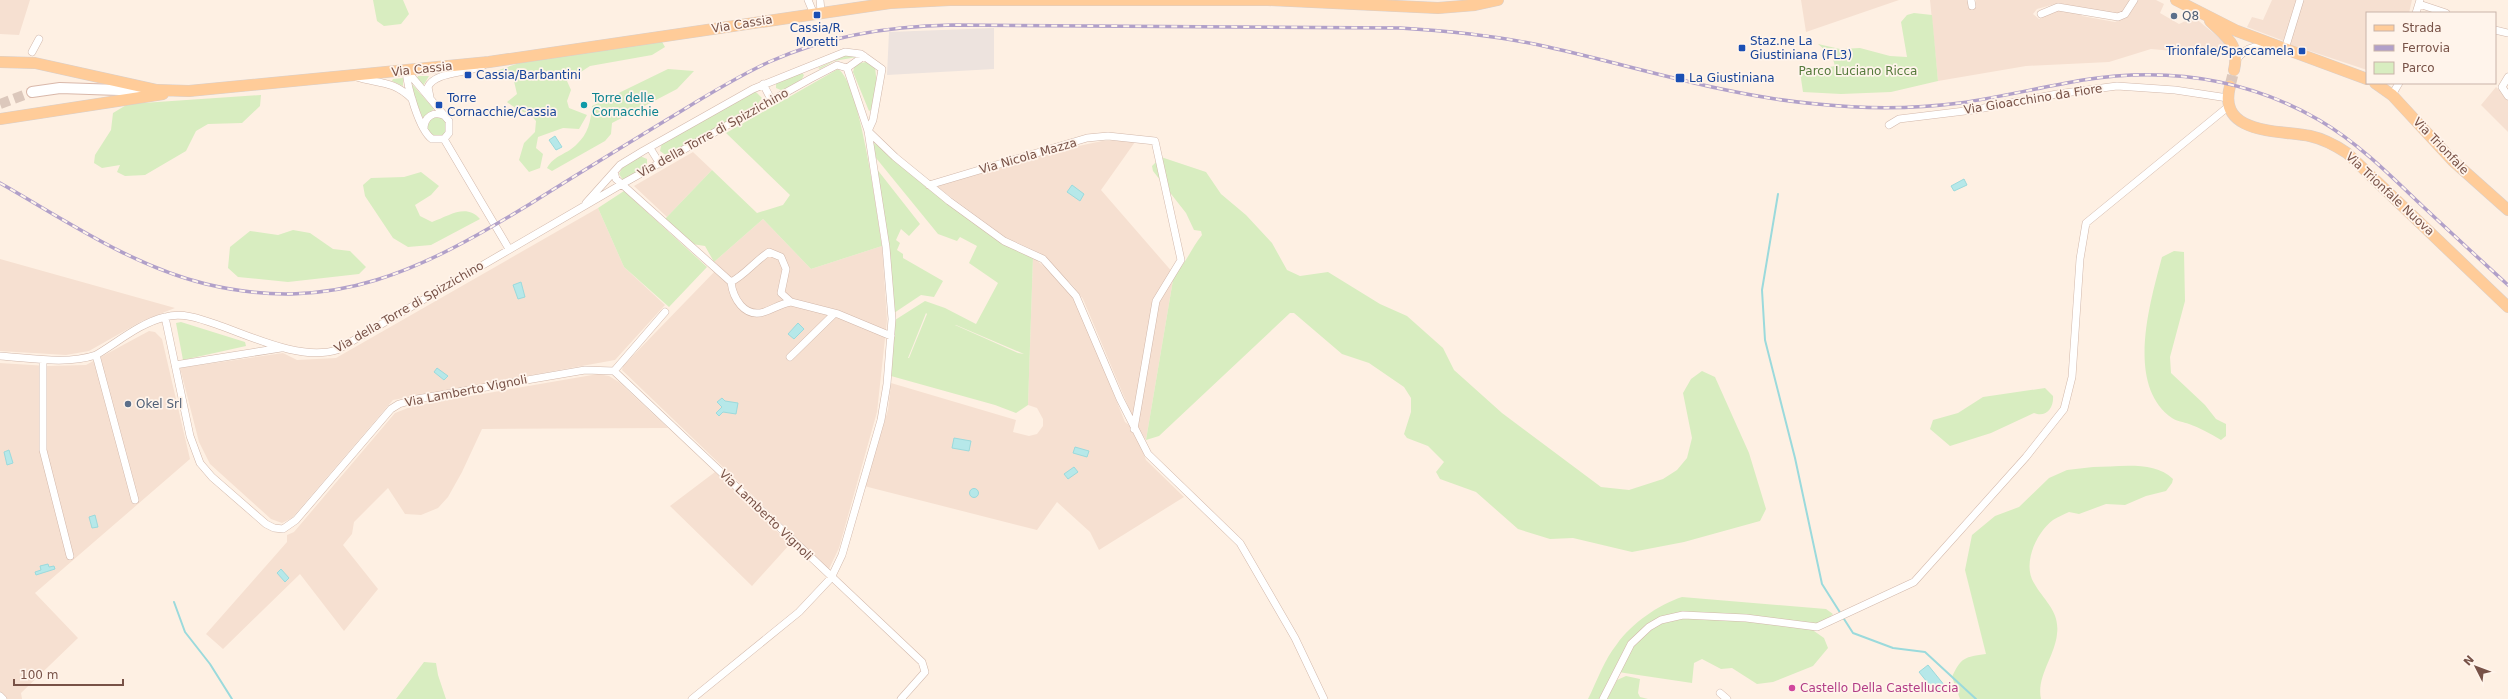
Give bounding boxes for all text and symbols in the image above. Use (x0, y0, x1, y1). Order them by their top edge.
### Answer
place label: Q8 (2182, 9, 2199, 23)
marker: Cassia/R. Moretti (812, 10, 822, 20)
marker: Q8 (2169, 11, 2179, 21)
street label: Via Cassia (711, 12, 773, 36)
legend (2366, 12, 2496, 84)
place label: Cassia/R. Moretti (790, 21, 844, 49)
text: Strada (2402, 21, 2442, 35)
place label: Staz.ne La Giustiniana (FL3) (1750, 34, 1852, 62)
text: Ferrovia (2402, 41, 2450, 55)
marker: Staz.ne La Giustiniana (FL3) (1737, 43, 1747, 53)
place label: Trionfale/Spaccamela (2165, 44, 2294, 58)
marker: Trionfale/Spaccamela (2297, 46, 2307, 56)
street label: Via Cassia (391, 59, 453, 79)
text: Parco (2402, 61, 2435, 75)
park label: Parco Luciano Ricca (1799, 64, 1917, 78)
place label: Cassia/Barbantini (476, 68, 581, 82)
marker: Cassia/Barbantini (463, 70, 473, 80)
place label: La Giustiniana (1689, 71, 1775, 85)
marker: La Giustiniana (1674, 72, 1686, 84)
street label: Via Gioacchino da Fiore (1963, 81, 2103, 117)
street label: Via della Torre di Spizzichino (635, 86, 791, 180)
place label: Torre Cornacchie/Cassia (446, 91, 557, 119)
place label: Torre delle Cornacchie (591, 91, 659, 119)
marker: Torre Cornacchie/Cassia (434, 100, 444, 110)
marker: Torre delle Cornacchie (579, 100, 589, 110)
street label: Via Trionfale (2410, 115, 2472, 177)
street label: Via Nicola Mazza (978, 135, 1078, 177)
street label: Via Trionfale Nuova (2343, 149, 2437, 239)
street label: Via della Torre di Spizzichino (332, 258, 486, 356)
street label: Via Lamberto Vignoli (404, 372, 528, 410)
place label: Okel Srl (136, 397, 182, 411)
marker: Okel Srl (123, 399, 133, 409)
street label: Via Lamberto Vignoli (716, 467, 816, 563)
north arrow (2456, 647, 2496, 687)
text: N (2461, 653, 2477, 668)
scale bar (14, 661, 123, 687)
text: 100 m (20, 668, 58, 682)
place label: Castello Della Castelluccia (1800, 681, 1959, 695)
marker: Castello Della Castelluccia (1787, 683, 1797, 693)

